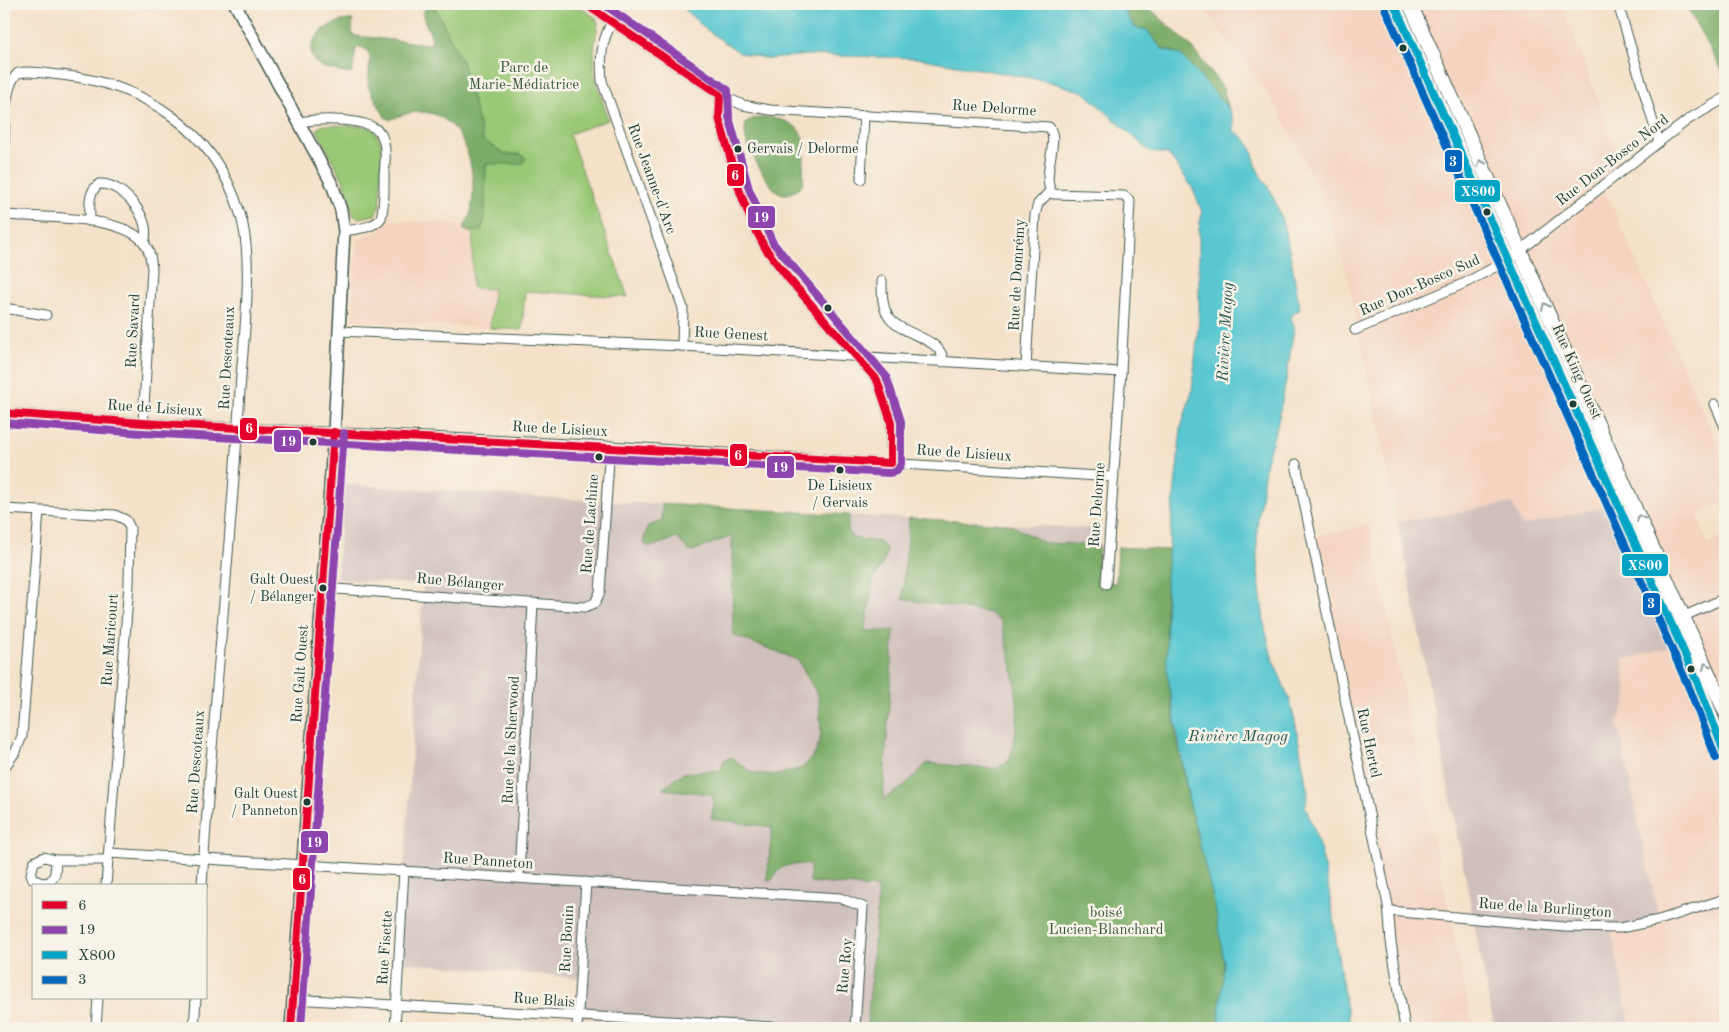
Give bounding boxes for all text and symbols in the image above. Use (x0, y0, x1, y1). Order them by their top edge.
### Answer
unlabelled marker (1398, 43, 1408, 53)
park label: Parc de Marie-Médiatrice (469, 61, 579, 93)
street label: Rue Delorme (951, 99, 1037, 119)
street label: Rue Don-Bosco Nord (1554, 112, 1672, 209)
street label: Rue Jeanne-d'Arc (624, 122, 678, 237)
place label: Gervais / Delorme (747, 142, 859, 156)
marker: Gervais / Delorme (733, 144, 743, 154)
line badge: 3 (1444, 149, 1463, 173)
text: 3 (1449, 155, 1457, 169)
one-way arrow (1477, 159, 1488, 168)
line badge: 6 (726, 163, 745, 187)
text: 6 (731, 169, 739, 183)
line badge: X800 (1454, 179, 1501, 203)
text: X800 (1461, 185, 1495, 199)
line badge: 19 (747, 205, 776, 229)
unlabelled marker (1482, 207, 1492, 217)
text: 19 (753, 211, 769, 225)
street label: Rue de Domrémy (1008, 218, 1028, 332)
street label: Rue Don-Bosco Sud (1357, 253, 1483, 319)
water label: Rivière Magog (1215, 281, 1237, 383)
street label: Rue Savard (125, 293, 143, 369)
one-way arrow (1541, 302, 1552, 311)
unlabelled marker (823, 303, 833, 313)
street label: Rue Descoteaux (218, 305, 238, 410)
street label: Rue King Ouest (1548, 322, 1604, 422)
street label: Rue Genest (694, 326, 768, 344)
street label: Rue de Lisieux (107, 398, 204, 420)
unlabelled marker (1568, 399, 1578, 409)
line badge: 6 (239, 417, 258, 441)
street label: Rue de Lisieux (512, 420, 609, 440)
text: 6 (245, 422, 253, 436)
line badge: 19 (273, 429, 302, 453)
text: 19 (280, 435, 296, 449)
unlabelled marker (308, 437, 318, 447)
line badge: 6 (729, 443, 748, 467)
street label: Rue de Lisieux (916, 443, 1013, 465)
text: 6 (734, 449, 742, 463)
unlabelled marker (594, 452, 604, 462)
line badge: 19 (766, 455, 795, 479)
text: 19 (772, 461, 788, 475)
street label: Rue Delorme (1088, 462, 1108, 548)
marker: De Lisieux / Gervais (835, 465, 845, 475)
street label: Rue de Lachine (580, 474, 602, 574)
place label: De Lisieux / Gervais (807, 479, 873, 510)
one-way arrow (1635, 514, 1646, 523)
line badge: X800 (1621, 553, 1669, 577)
text: X800 (1628, 559, 1662, 573)
street label: Rue Bélanger (416, 572, 504, 594)
place label: Galt Ouest / Bélanger (250, 573, 314, 604)
marker: Galt Ouest / Bélanger (318, 583, 328, 593)
line badge: 3 (1642, 592, 1661, 616)
street label: Rue Maricourt (100, 593, 122, 687)
text: 3 (1647, 597, 1655, 611)
street label: Rue Galt Ouest (290, 624, 312, 724)
one-way arrow (1703, 663, 1713, 672)
unlabelled marker (1686, 664, 1696, 674)
street label: Rue de la Sherwood (501, 675, 523, 805)
street label: Rue Hertel (1353, 707, 1383, 779)
street label: Rue Descoteaux (186, 709, 208, 815)
water label: Rivière Magog (1187, 729, 1288, 745)
place label: Galt Ouest / Panneton (231, 787, 298, 818)
marker: Galt Ouest / Panneton (302, 797, 312, 807)
line badge: 19 (300, 830, 329, 854)
text: 19 (306, 836, 322, 850)
street label: Rue Panneton (442, 851, 534, 873)
line badge: 6 (292, 867, 311, 891)
text: 6 (298, 873, 306, 887)
legend (32, 884, 208, 1000)
street label: Rue de la Burlington (1478, 897, 1612, 921)
text: 6 (78, 899, 87, 914)
street label: Rue Bonin (559, 905, 577, 973)
park label: boisé Lucien-Blanchard (1048, 906, 1164, 938)
street label: Rue Fisette (376, 910, 396, 986)
text: 19 (78, 923, 95, 938)
street label: Rue Roy (836, 937, 856, 995)
text: X800 (78, 949, 115, 964)
text: 3 (78, 973, 87, 988)
street label: Rue Blais (512, 991, 576, 1011)

